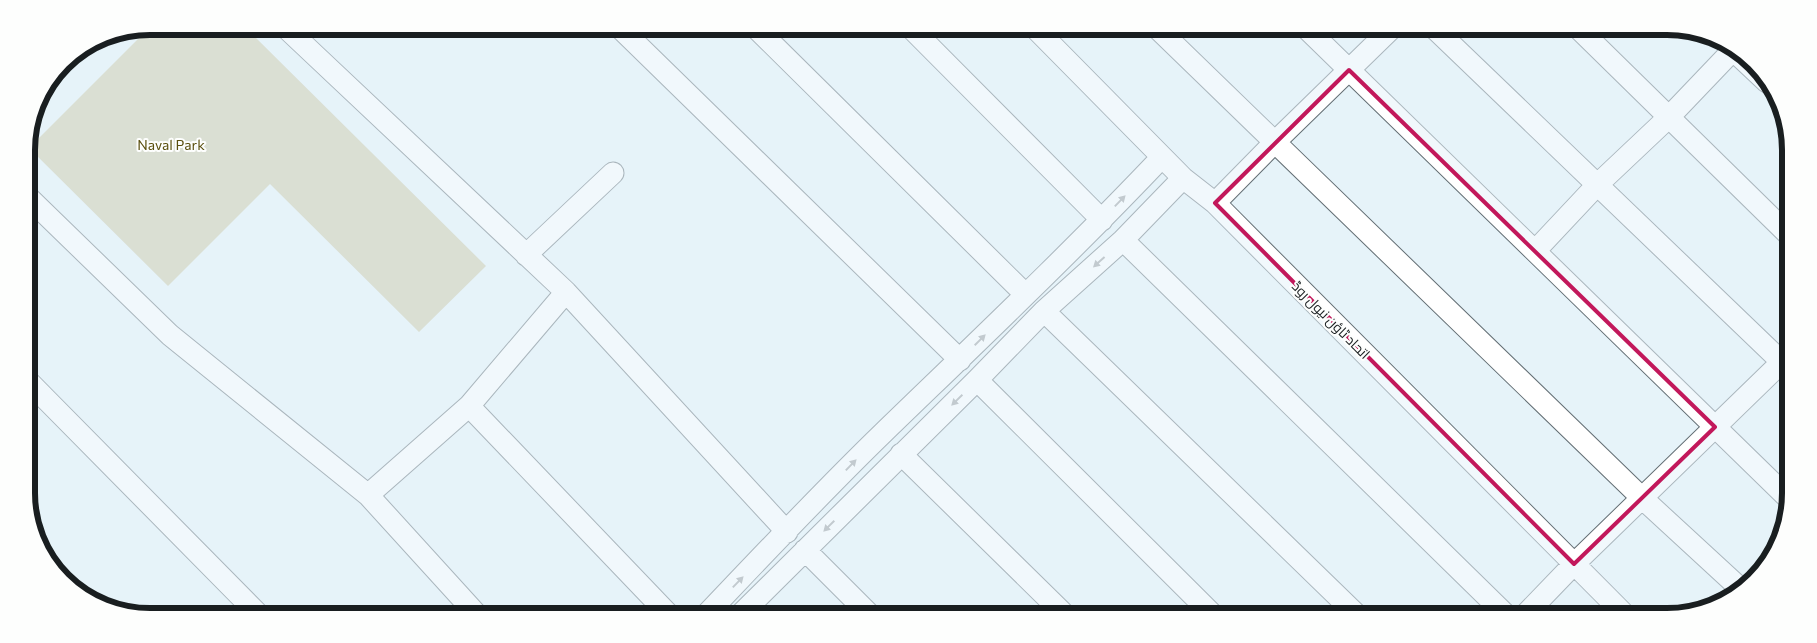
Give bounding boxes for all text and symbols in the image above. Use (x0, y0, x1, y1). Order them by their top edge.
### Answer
park label: Naval Park (137, 136, 205, 153)
one-way arrow (1114, 195, 1126, 207)
one-way arrow (1093, 256, 1105, 268)
street label: اتحاد ٹاؤن نیول روڈ (1288, 277, 1374, 363)
one-way arrow (974, 334, 986, 346)
one-way arrow (951, 394, 963, 406)
one-way arrow (845, 460, 857, 472)
one-way arrow (823, 520, 835, 532)
one-way arrow (732, 576, 744, 588)

